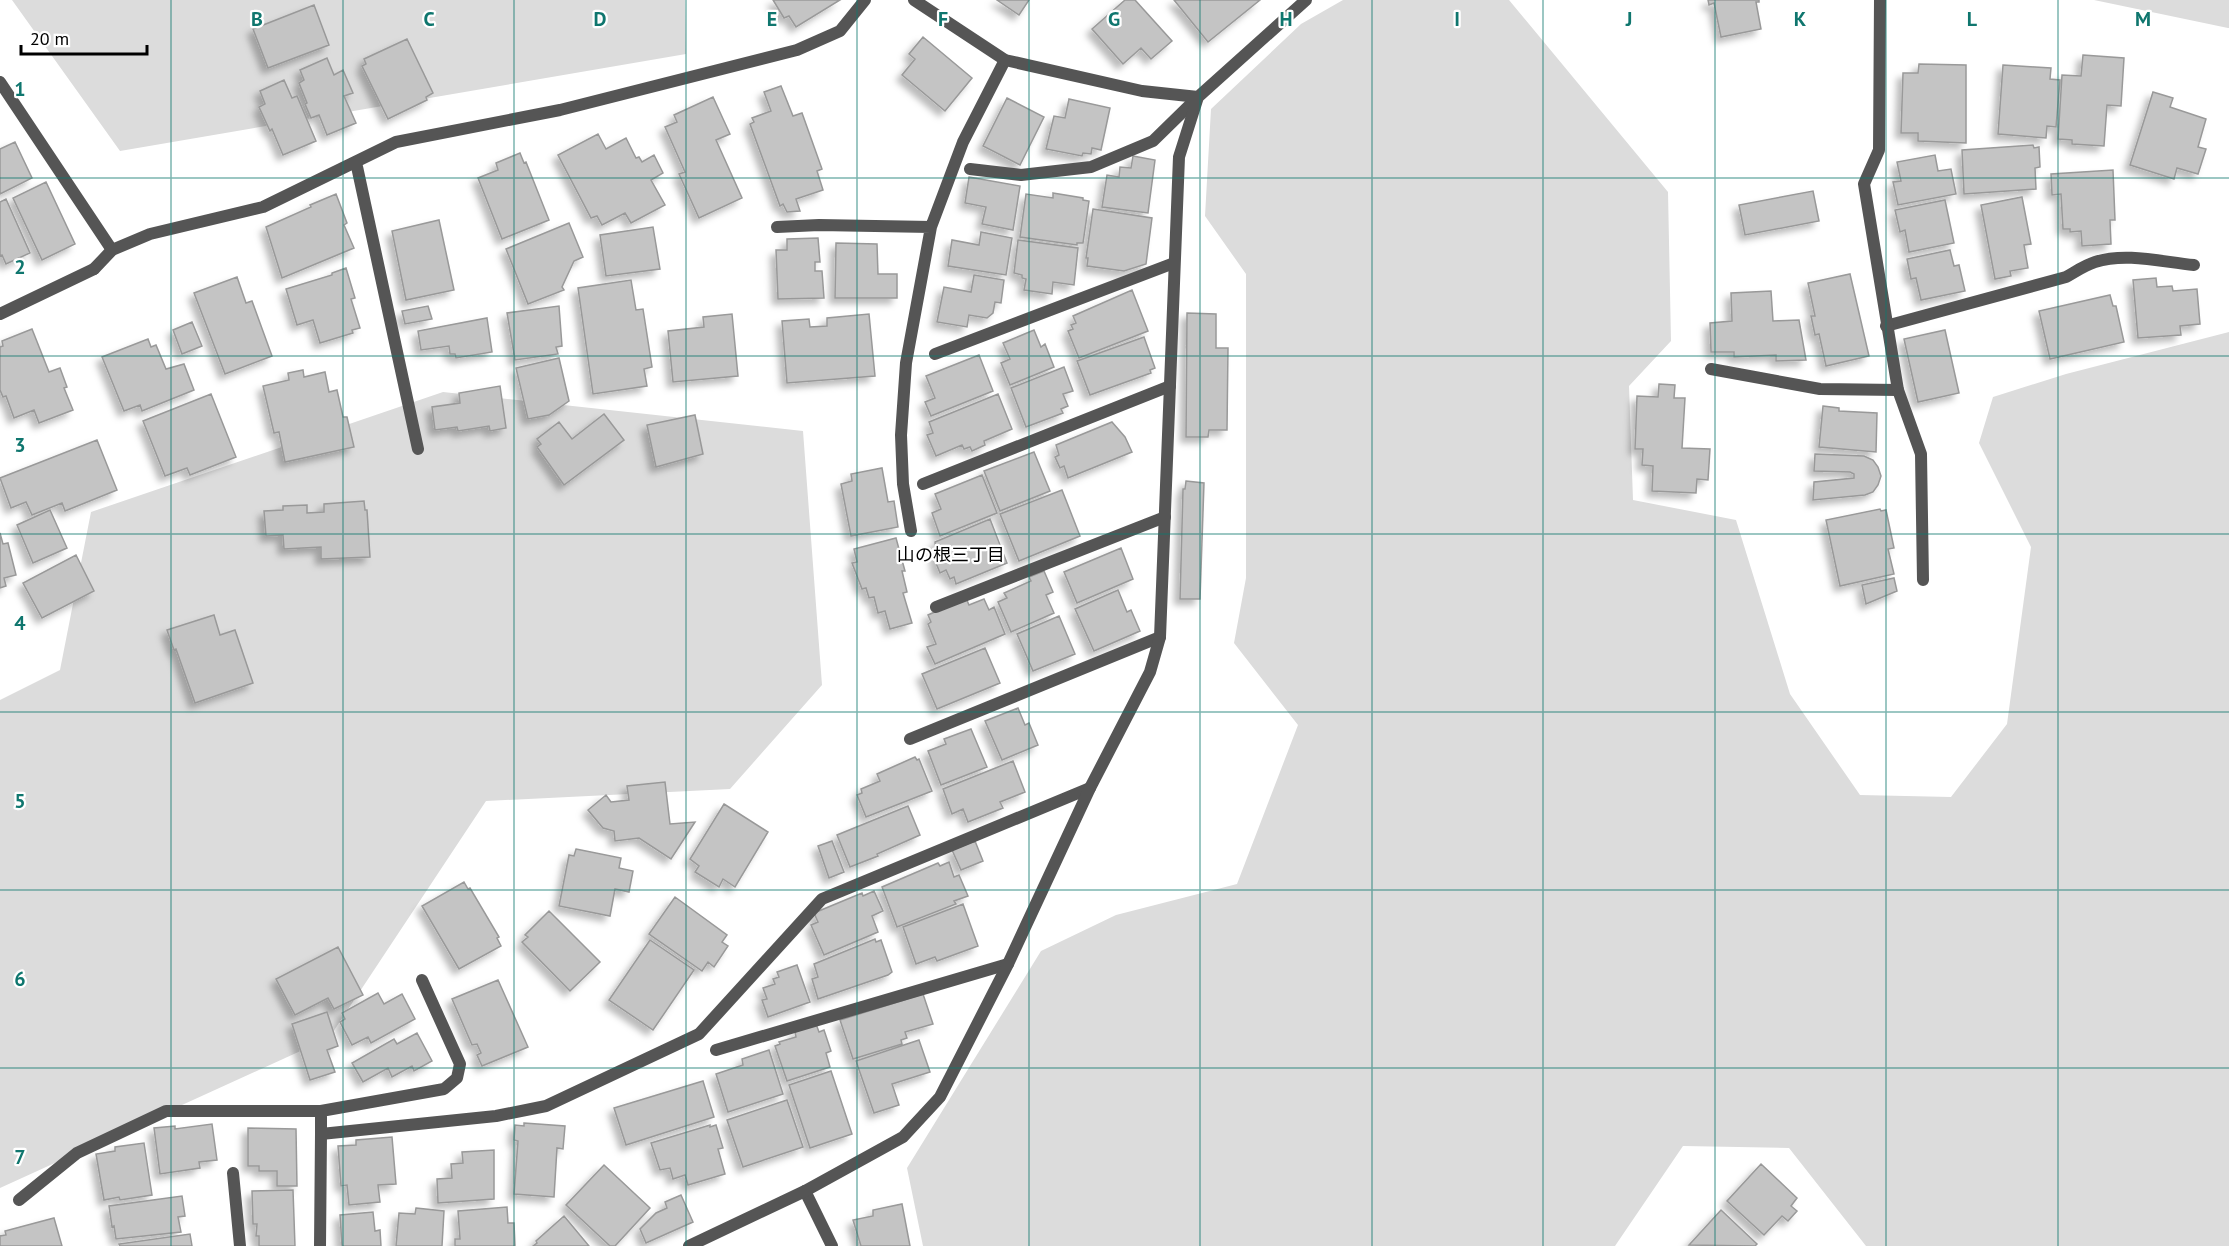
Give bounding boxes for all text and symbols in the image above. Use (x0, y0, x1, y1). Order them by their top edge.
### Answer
text: B (251, 6, 263, 32)
text: C (423, 6, 435, 32)
text: D (594, 6, 607, 32)
text: E (767, 6, 777, 32)
text: F (938, 6, 948, 32)
text: G (1108, 6, 1120, 32)
text: H (1279, 6, 1293, 32)
text: I (1454, 6, 1460, 32)
text: J (1625, 6, 1632, 32)
text: K (1794, 6, 1807, 32)
text: L (1967, 6, 1978, 32)
text: M (2135, 6, 2151, 32)
scale bar (21, 18, 147, 56)
text: 20 m (30, 27, 69, 50)
text: 1 (14, 76, 26, 102)
text: 2 (14, 254, 26, 280)
text: 3 (14, 432, 26, 458)
district label: 山の根三丁目 (897, 543, 1005, 566)
text: 4 (14, 610, 26, 636)
text: 5 (14, 788, 26, 814)
text: 6 (14, 966, 26, 992)
text: 7 (14, 1144, 26, 1170)

